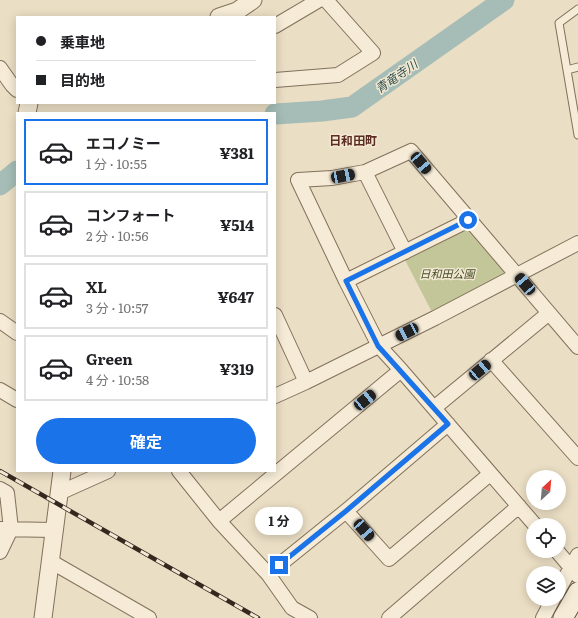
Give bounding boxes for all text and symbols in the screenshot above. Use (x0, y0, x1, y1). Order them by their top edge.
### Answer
text: 乗車地 (60, 30, 105, 53)
water label: 青竜寺川 (371, 54, 422, 97)
text: 目的地 (60, 68, 105, 91)
text: エコノミー (86, 131, 161, 154)
district label: 日和田町 (329, 131, 377, 149)
icon: car (38, 134, 74, 170)
text: ¥381 (219, 141, 254, 164)
car (409, 150, 433, 176)
text: 1 分 · 10:55 (86, 154, 147, 173)
car (330, 168, 356, 184)
text: コンフォート (86, 203, 176, 226)
icon: car (38, 206, 74, 242)
route start (459, 211, 477, 229)
text: ¥514 (220, 213, 254, 236)
text: 2 分 · 10:56 (86, 226, 148, 245)
park label: 日和田公園 (420, 265, 476, 281)
car (513, 271, 537, 297)
text: XL (86, 275, 107, 298)
icon: car (38, 278, 74, 314)
text: ¥647 (217, 285, 254, 308)
text: 3 分 · 10:57 (86, 298, 148, 317)
car (394, 321, 420, 343)
text: Green (86, 347, 133, 370)
icon: car (38, 350, 74, 386)
text: ¥319 (220, 357, 254, 380)
car (467, 358, 493, 382)
text: 4 分 · 10:58 (86, 370, 149, 389)
car (352, 388, 378, 412)
button: 確定 (36, 418, 256, 464)
north arrow (526, 470, 566, 510)
map controls (526, 470, 566, 606)
callout: 1 分 (255, 507, 303, 535)
text: 1 分 (269, 511, 289, 530)
car (352, 517, 376, 543)
button: locate (526, 518, 566, 558)
route end (270, 556, 288, 574)
button: layers (526, 566, 566, 606)

